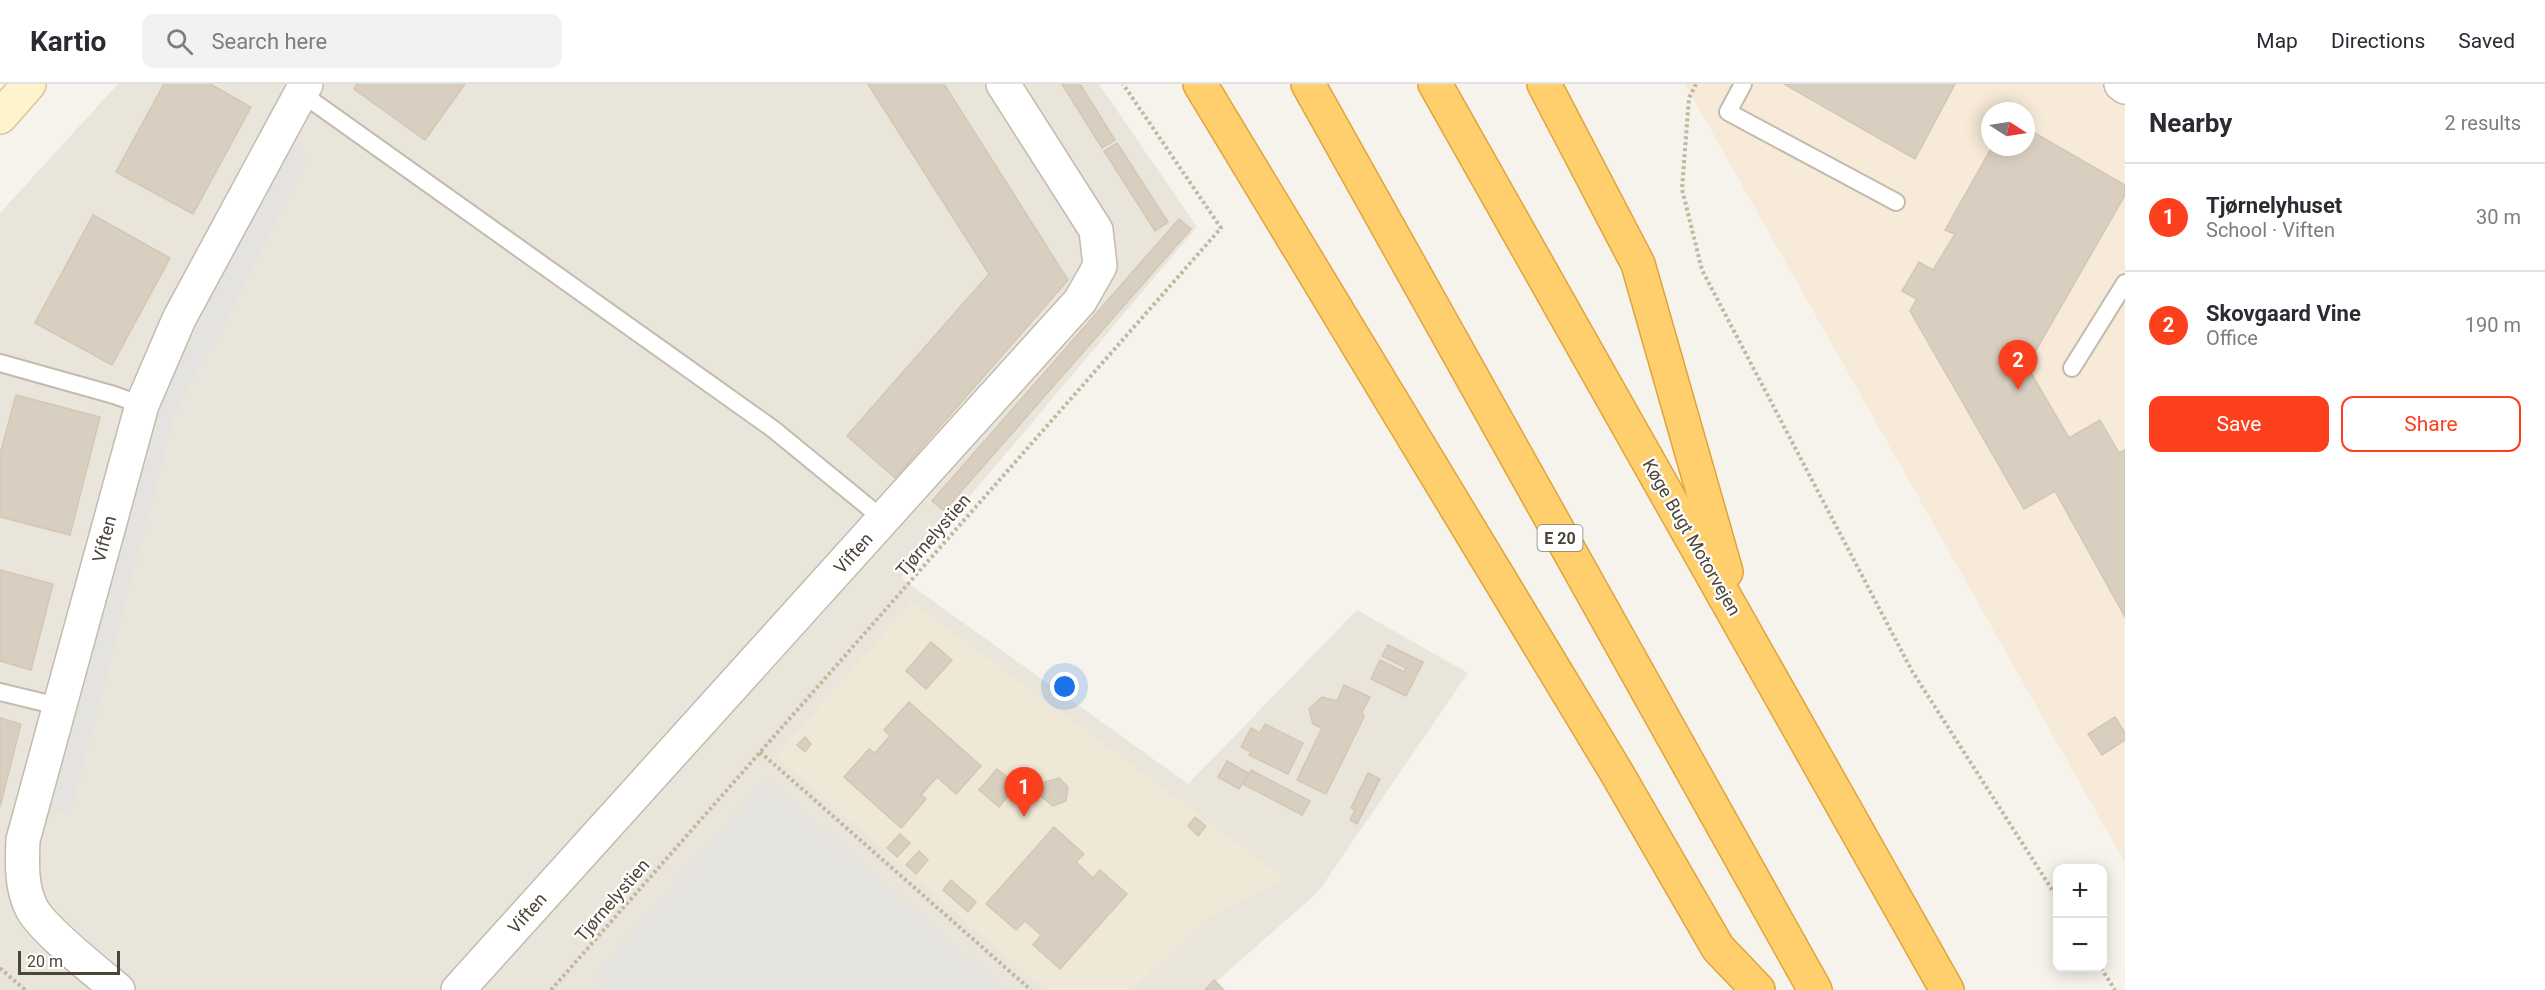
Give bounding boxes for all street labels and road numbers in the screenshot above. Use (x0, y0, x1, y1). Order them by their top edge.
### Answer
street label: Køge Bugt Motorvejen (1639, 455, 1745, 619)
street label: Tjørnelystien (891, 489, 975, 581)
street label: Viften (88, 513, 120, 565)
road number: E 20 (1538, 525, 1582, 551)
street label: Viften (829, 528, 877, 578)
street label: Tjørnelystien (570, 854, 654, 946)
street label: Viften (503, 888, 551, 938)

